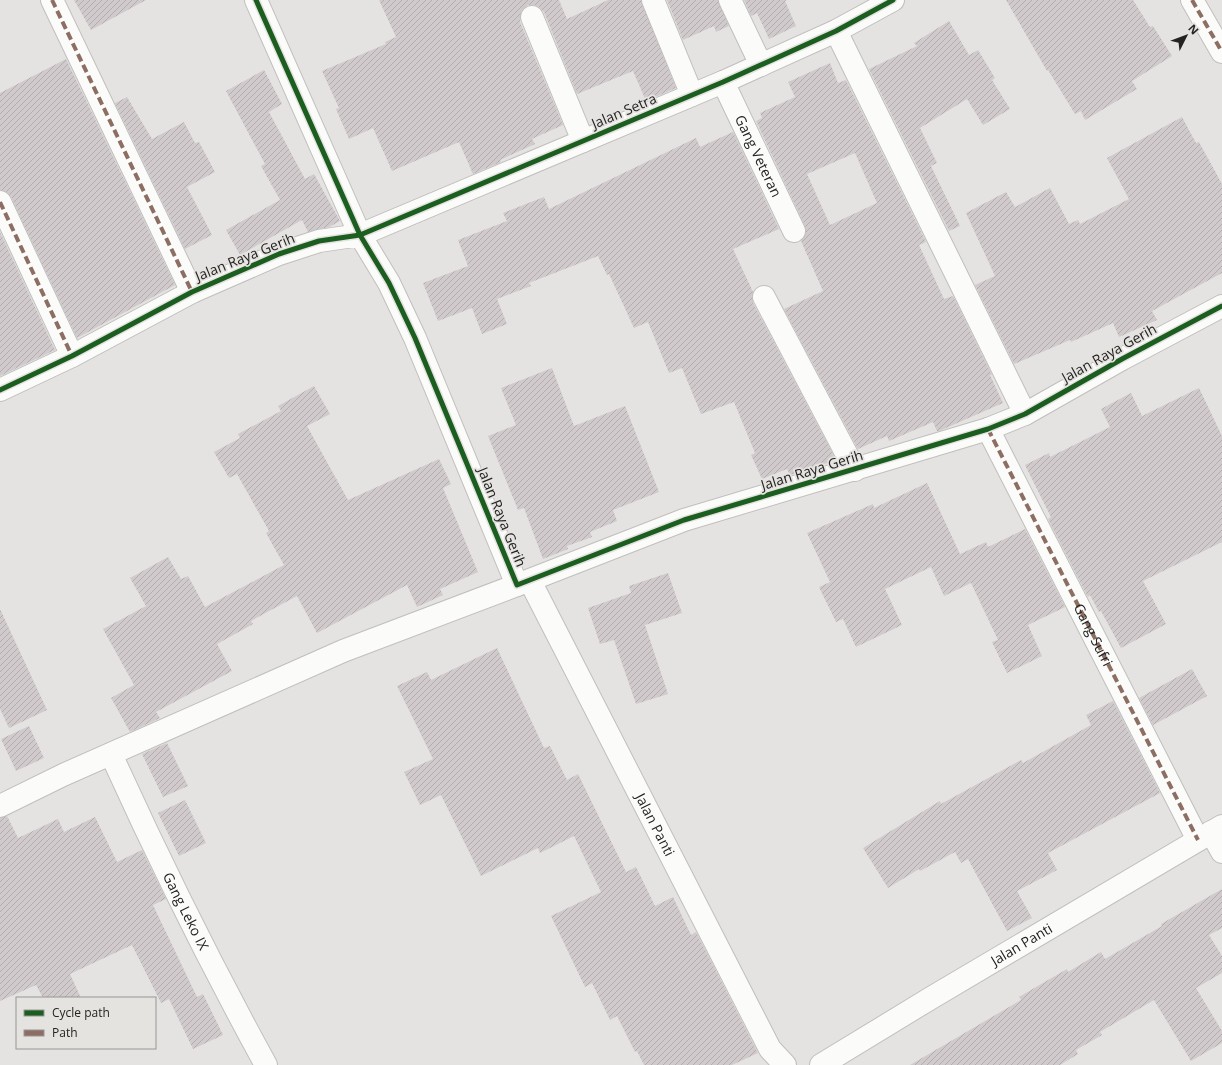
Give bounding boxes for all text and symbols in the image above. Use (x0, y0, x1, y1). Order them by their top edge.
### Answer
north arrow (1166, 16, 1206, 56)
text: N (1185, 21, 1202, 37)
street label: Jalan Setra (586, 88, 659, 134)
street label: Gang Veteran (731, 112, 786, 200)
street label: Jalan Raya Gerih (190, 228, 297, 286)
street label: Jalan Raya Gerih (1056, 319, 1160, 387)
street label: Jalan Raya Gerih (757, 445, 865, 495)
street label: Jalan Raya Gerih (473, 462, 531, 569)
street label: Gang Sufri (1070, 600, 1118, 669)
street label: Jalan Panti (630, 788, 680, 859)
street label: Gang Leko IX (159, 869, 214, 954)
street label: Jalan Panti (985, 918, 1056, 971)
legend (16, 997, 156, 1049)
text: Cycle path (52, 1004, 110, 1021)
text: Path (52, 1024, 78, 1041)

